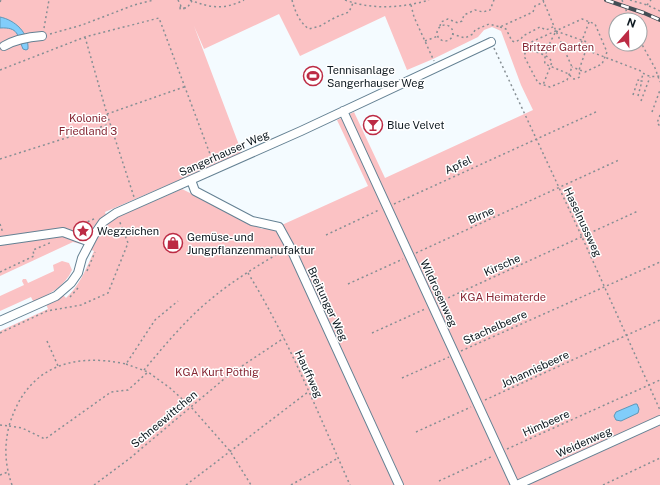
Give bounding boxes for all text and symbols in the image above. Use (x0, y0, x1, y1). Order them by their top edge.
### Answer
north arrow (608, 12, 648, 52)
text: N (625, 15, 638, 30)
park label: Britzer Garten (522, 41, 594, 53)
place label: Tennisanlage Sangerhauser Weg (327, 64, 424, 89)
sports icon: Tennisanlage Sangerhauser Weg (302, 65, 324, 87)
park label: Kolonie Friedland 3 (59, 112, 117, 137)
bar icon: Blue Velvet (362, 114, 384, 136)
place label: Blue Velvet (387, 119, 444, 131)
street label: Sangerhauser Weg (177, 128, 271, 178)
street label: Apfel (443, 154, 473, 176)
street label: Haselnussweg (562, 186, 604, 259)
street label: Birne (466, 204, 496, 226)
place icon: Wegzeichen (72, 220, 94, 242)
place label: Wegzeichen (97, 225, 159, 237)
place label: Gemüse- und Jungpflanzenmanufaktur (187, 231, 315, 256)
shop icon: Gemüse- und Jungpflanzenmanufaktur (162, 232, 184, 254)
street label: Kirsche (482, 252, 522, 278)
street label: Wildrosenweg (418, 257, 460, 329)
street label: Breitunger Weg (306, 265, 350, 343)
park label: KGA Heimaterde (460, 291, 546, 303)
street label: Stachelbeere (461, 308, 529, 346)
street label: Hauffweg (293, 348, 325, 400)
street label: Johannisbeere (499, 348, 571, 390)
park label: KGA Kurt Pöthig (175, 366, 259, 378)
street label: Schneewittchen (129, 388, 199, 450)
street label: Himbeere (521, 407, 571, 439)
street label: Weidenweg (554, 424, 614, 460)

